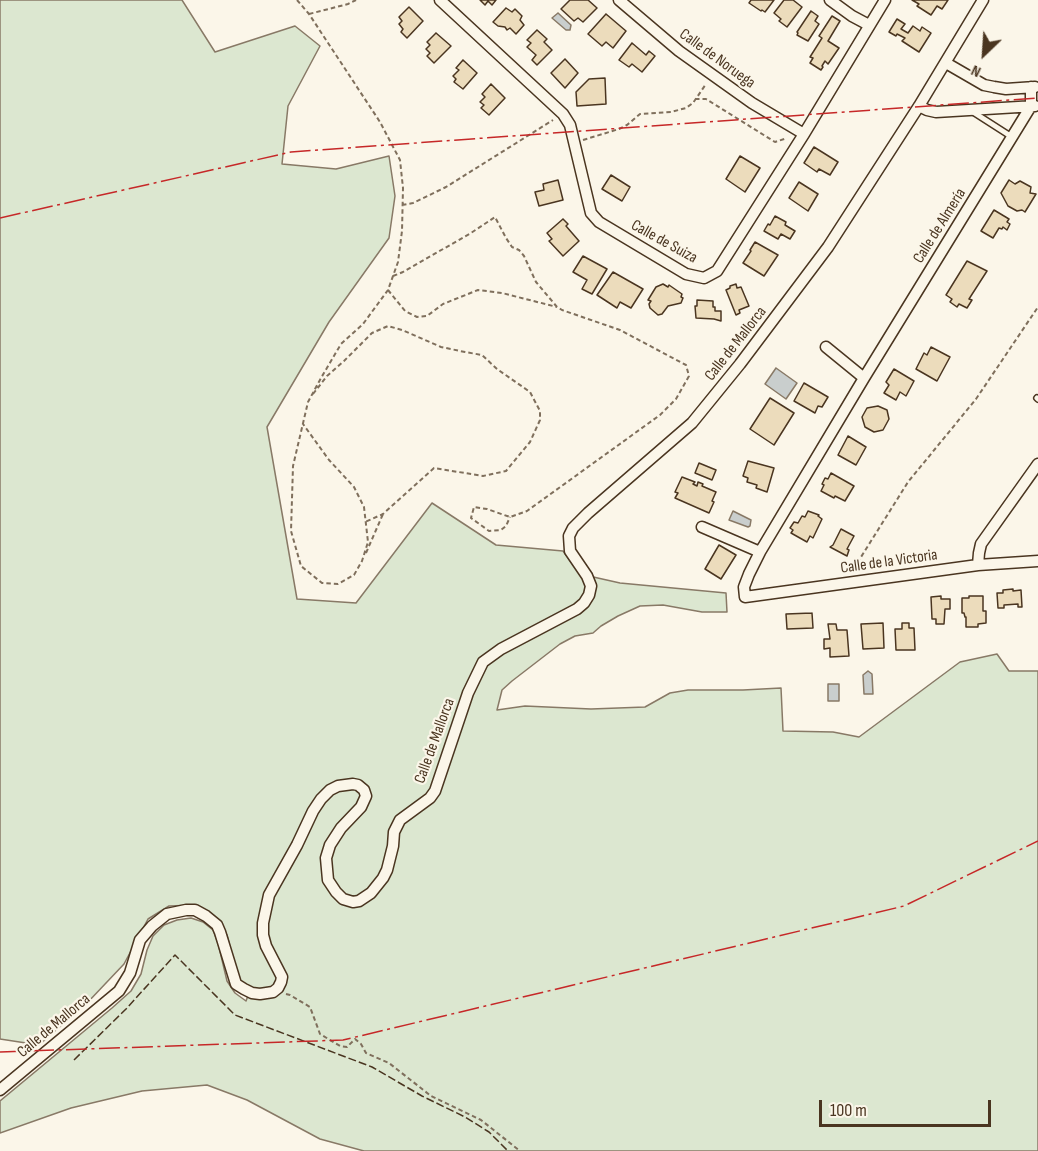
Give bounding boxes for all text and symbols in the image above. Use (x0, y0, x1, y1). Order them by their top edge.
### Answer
north arrow (954, 24, 1014, 84)
street label: Calle de Noruega (675, 25, 759, 93)
text: N (968, 60, 984, 81)
street label: Calle de Almería (909, 185, 971, 267)
street label: Calle de Suiza (628, 216, 700, 268)
street label: Calle de Mallorca (701, 303, 771, 385)
street label: Calle de la Victoria (839, 546, 939, 578)
street label: Calle de Mallorca (411, 696, 459, 786)
street label: Calle de Mallorca (14, 990, 94, 1062)
scale bar (822, 1088, 994, 1126)
text: 100 m (830, 1100, 867, 1121)

